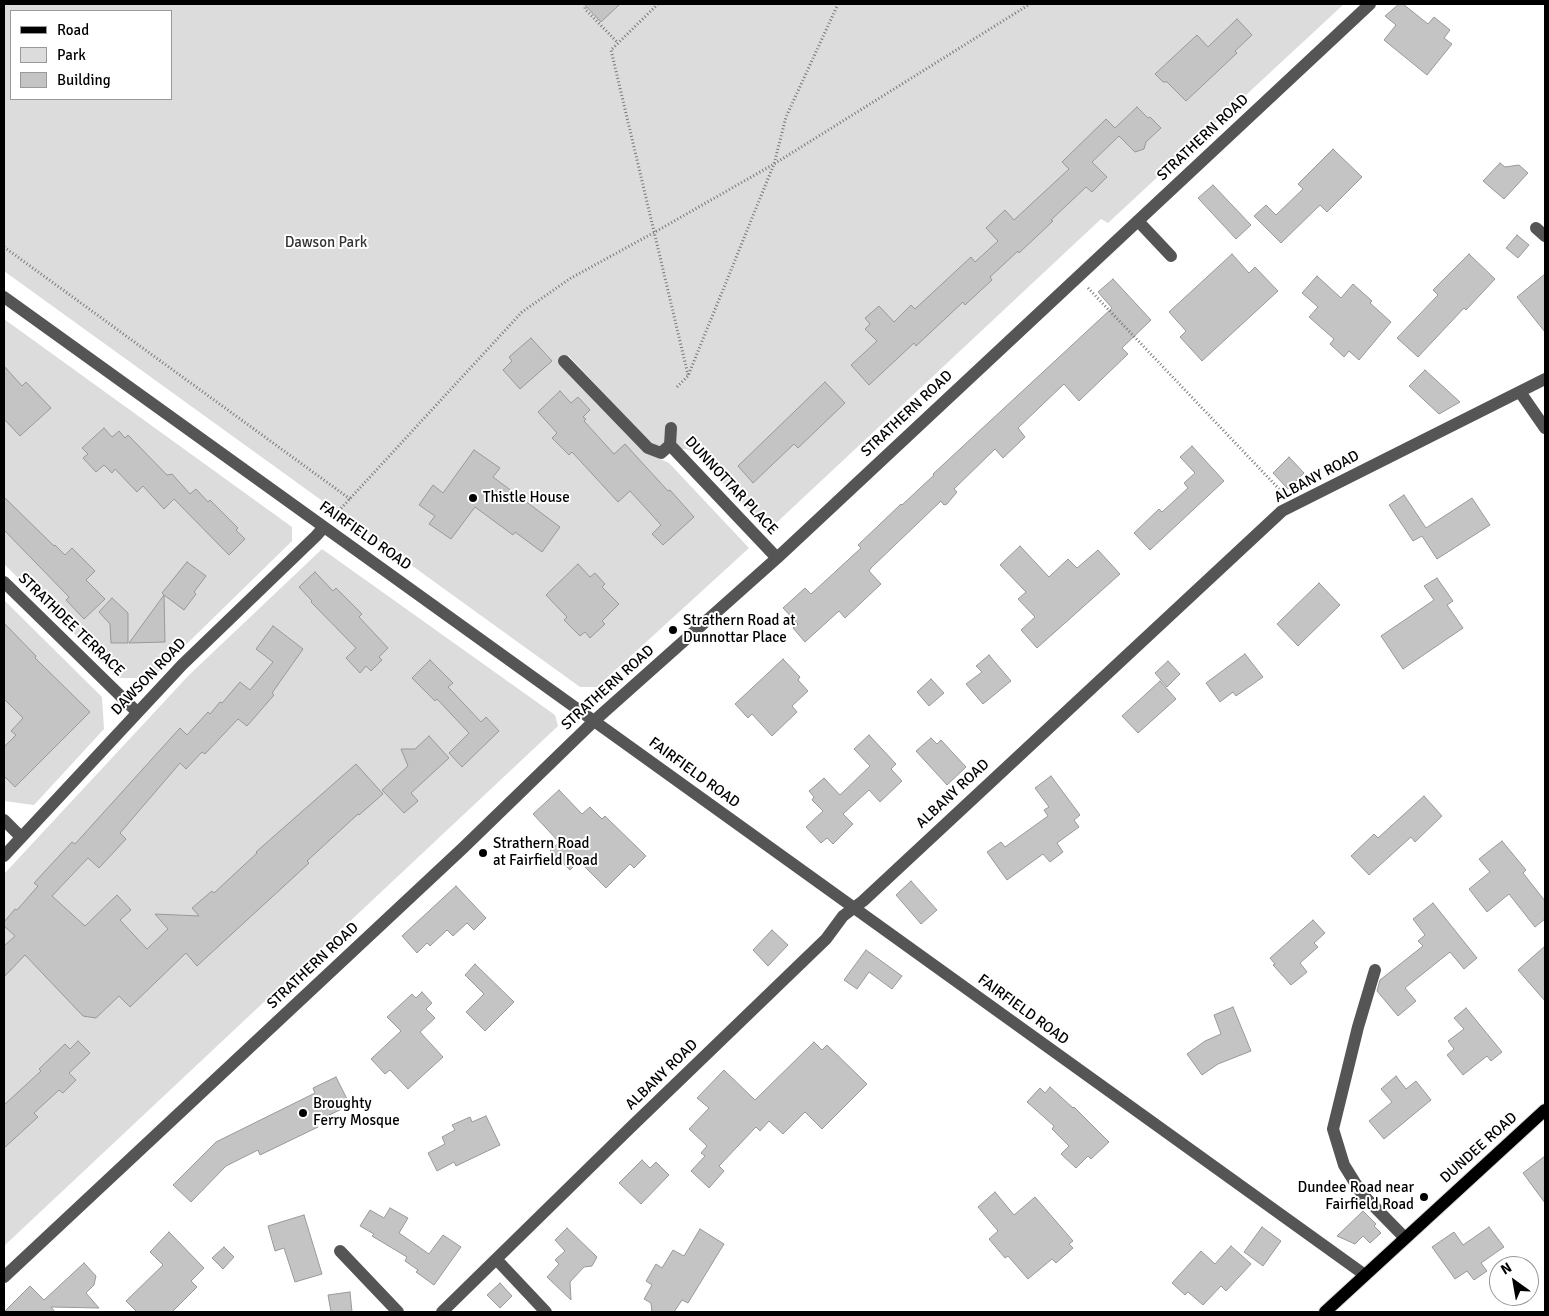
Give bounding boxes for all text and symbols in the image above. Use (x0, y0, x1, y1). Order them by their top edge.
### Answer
legend (10, 10, 172, 100)
text: Road (57, 21, 89, 39)
text: Park (57, 46, 86, 64)
text: Building (57, 71, 111, 89)
street label: STRATHERN ROAD (1154, 91, 1252, 185)
park label: Dawson Park (285, 234, 367, 252)
street label: STRATHERN ROAD (858, 367, 956, 461)
street label: DUNNOTTAR PLACE (681, 433, 781, 539)
street label: ALBANY ROAD (1272, 447, 1362, 507)
place label: Thistle House (483, 489, 570, 507)
marker: Thistle House (467, 492, 479, 504)
street label: FAIRFIELD ROAD (316, 498, 414, 574)
street label: STRATHDEE TERRACE (14, 570, 128, 680)
place label: Strathern Road at Dunnottar Place (683, 612, 795, 647)
marker: Strathern Road at Dunnottar Place (667, 624, 679, 636)
street label: DAWSON ROAD (108, 635, 190, 719)
street label: STRATHERN ROAD (558, 642, 658, 734)
street label: FAIRFIELD ROAD (645, 734, 743, 812)
street label: ALBANY ROAD (913, 756, 993, 832)
place label: Strathern Road at Fairfield Road (493, 835, 598, 870)
marker: Strathern Road at Fairfield Road (477, 847, 489, 859)
street label: STRATHERN ROAD (264, 919, 362, 1013)
street label: FAIRFIELD ROAD (974, 971, 1072, 1049)
street label: ALBANY ROAD (622, 1036, 702, 1114)
place label: Broughty Ferry Mosque (313, 1095, 400, 1130)
marker: Broughty Ferry Mosque (297, 1107, 309, 1119)
street label: DUNDEE ROAD (1437, 1109, 1521, 1187)
place label: Dundee Road near Fairfield Road (1297, 1179, 1414, 1214)
marker: Dundee Road near Fairfield Road (1418, 1191, 1430, 1203)
north arrow (1489, 1256, 1539, 1306)
text: N (1498, 1259, 1515, 1278)

